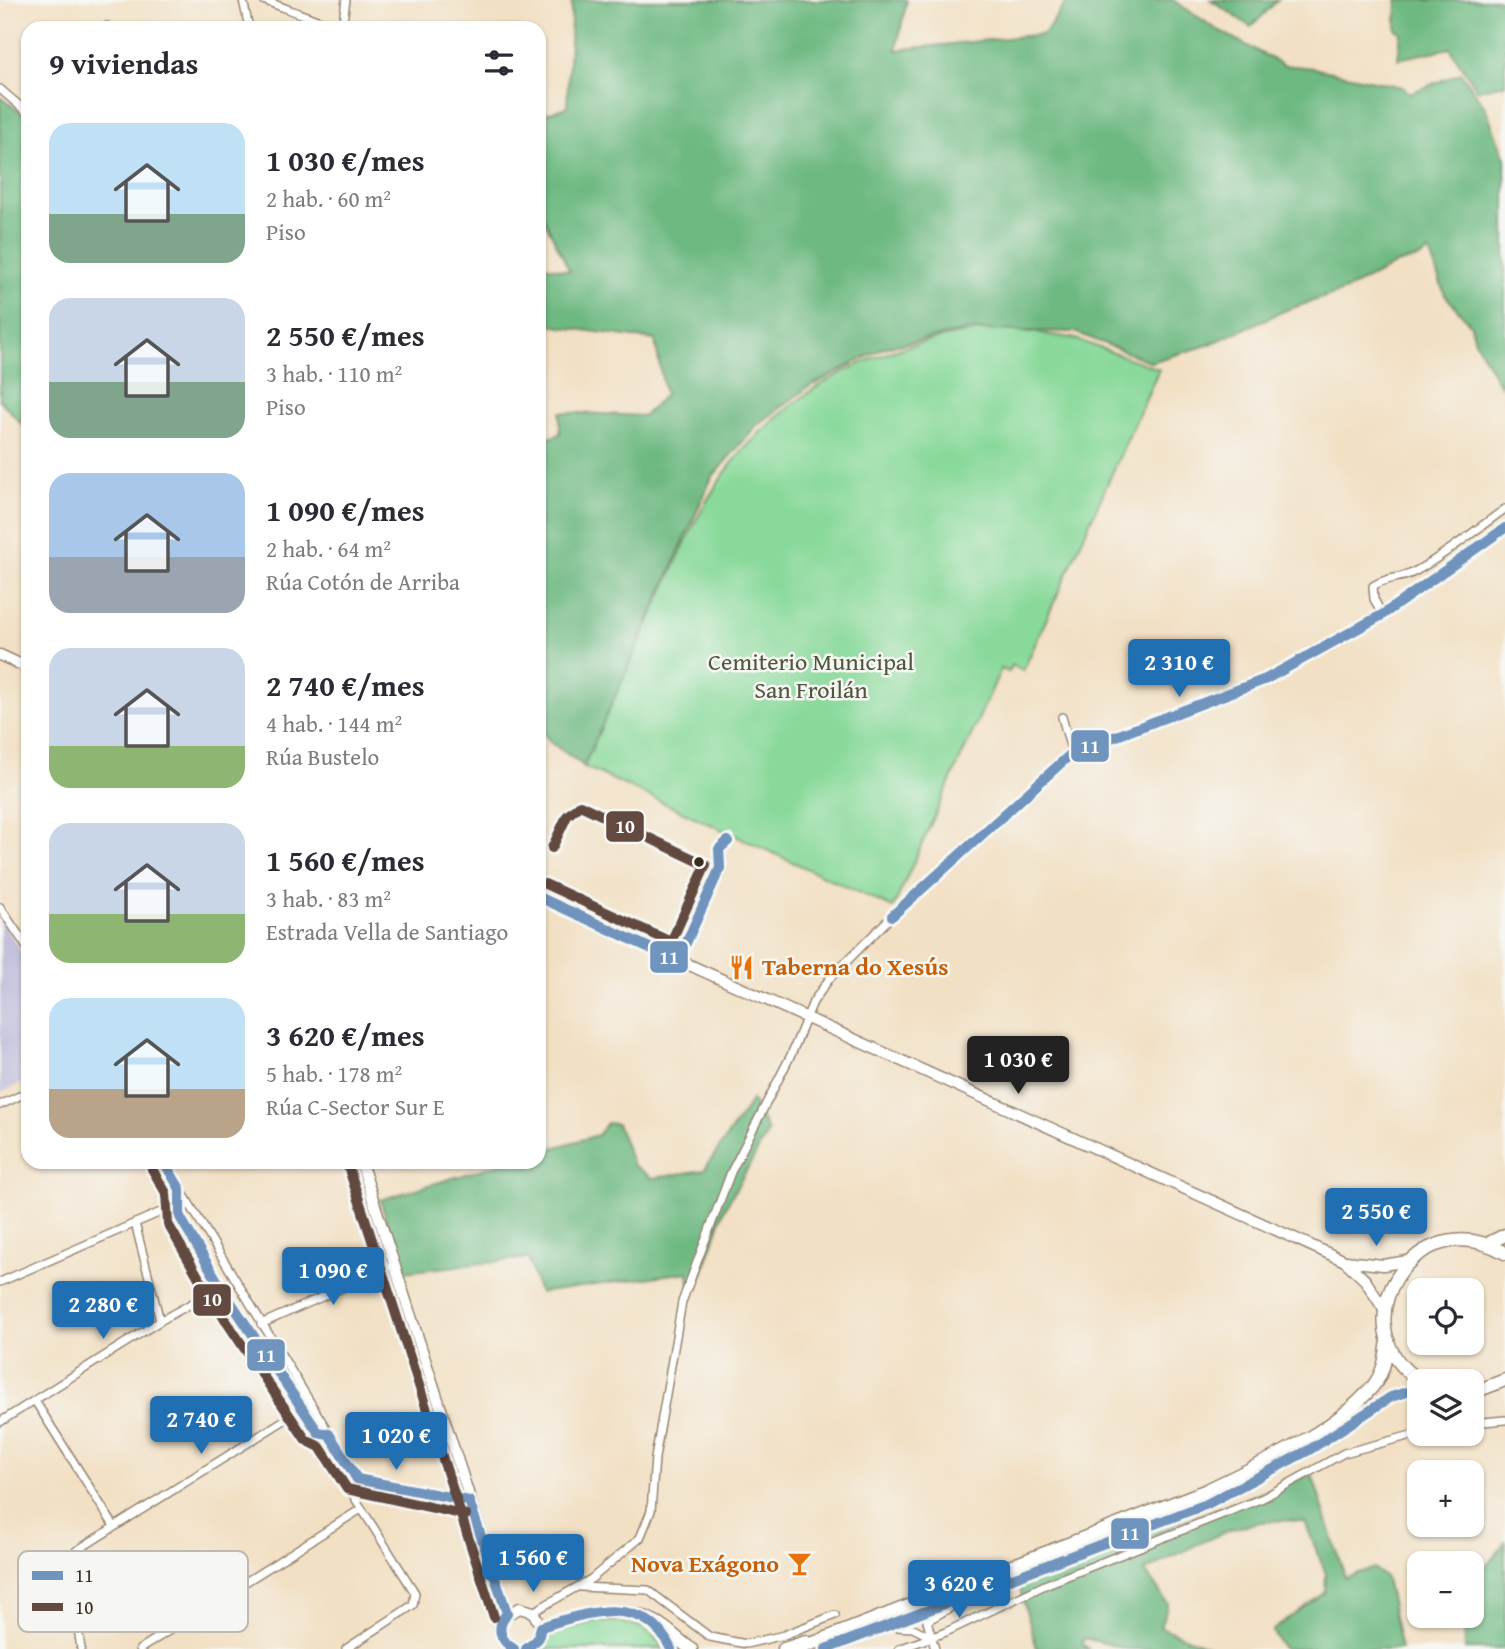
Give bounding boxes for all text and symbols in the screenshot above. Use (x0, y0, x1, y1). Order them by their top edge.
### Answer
text: 9 viviendas (49, 41, 198, 85)
icon: filters (480, 44, 518, 82)
text: 1 030 €/mes (266, 138, 425, 182)
icon: home (105, 151, 189, 235)
text: 2 hab. · 60 m² (266, 182, 391, 215)
text: Piso (266, 215, 306, 248)
text: 2 550 €/mes (266, 313, 425, 357)
icon: home (105, 326, 189, 410)
text: 3 hab. · 110 m² (266, 357, 402, 390)
text: Piso (266, 390, 306, 423)
text: 1 090 €/mes (266, 488, 425, 532)
icon: home (105, 501, 189, 585)
text: 2 hab. · 64 m² (266, 532, 391, 565)
text: Rúa Cotón de Arriba (266, 565, 460, 598)
pin: 2 310 € (1114, 640, 1244, 699)
park label: Cemiterio Municipal San Froilán (708, 644, 914, 707)
text: 2 310 € (1144, 645, 1214, 678)
text: 2 740 €/mes (266, 663, 425, 707)
icon: home (105, 676, 189, 760)
text: 4 hab. · 144 m² (266, 707, 402, 740)
line badge: 11 (1070, 729, 1110, 763)
text: 11 (1080, 732, 1100, 760)
text: Rúa Bustelo (266, 740, 379, 773)
line badge: 10 (605, 810, 645, 843)
text: 10 (615, 812, 635, 840)
text: 1 560 €/mes (266, 838, 425, 882)
icon: home (105, 851, 189, 935)
unlabelled marker (692, 855, 706, 869)
text: 3 hab. · 83 m² (266, 882, 391, 915)
text: Estrada Vella de Santiago (266, 915, 508, 948)
line badge: 11 (649, 940, 689, 974)
text: 11 (659, 943, 679, 971)
place label: Taberna do Xesús (762, 949, 948, 984)
restaurant icon: Taberna do Xesús (728, 953, 756, 981)
text: 3 620 €/mes (266, 1013, 425, 1057)
icon: home (105, 1026, 189, 1110)
pin: 1 030 € (953, 1036, 1083, 1096)
text: 1 030 € (983, 1042, 1053, 1075)
text: 5 hab. · 178 m² (266, 1057, 402, 1090)
text: Rúa C-Sector Sur E (266, 1090, 445, 1123)
pin: 2 550 € (1311, 1188, 1441, 1248)
text: 2 550 € (1341, 1194, 1411, 1227)
pin: 1 090 € (268, 1248, 398, 1307)
text: 1 090 € (298, 1253, 368, 1286)
map controls (1407, 1278, 1484, 1628)
button: locate (1407, 1278, 1484, 1355)
pin: 2 280 € (38, 1282, 168, 1341)
line badge: 10 (192, 1283, 232, 1317)
text: 10 (202, 1285, 222, 1313)
text: 2 280 € (68, 1287, 138, 1320)
line badge: 11 (246, 1338, 286, 1372)
text: 11 (256, 1341, 276, 1369)
button: layers (1407, 1369, 1484, 1446)
pin: 2 740 € (136, 1396, 266, 1456)
text: 2 740 € (166, 1402, 236, 1435)
pin: 1 020 € (331, 1412, 461, 1472)
text: 1 020 € (361, 1418, 431, 1451)
button: + (1407, 1460, 1484, 1537)
line badge: 11 (1110, 1517, 1150, 1550)
text: 11 (1120, 1519, 1140, 1547)
pin: 1 560 € (468, 1534, 598, 1594)
text: 1 560 € (498, 1540, 568, 1573)
place label: Nova Exágono (631, 1546, 779, 1581)
bar icon: Nova Exágono (785, 1550, 813, 1578)
legend (18, 1551, 248, 1632)
button: − (1407, 1551, 1484, 1628)
pin: 3 620 € (894, 1560, 1024, 1620)
text: 11 (75, 1561, 93, 1589)
text: 3 620 € (924, 1566, 994, 1599)
text: 10 (75, 1593, 93, 1621)

